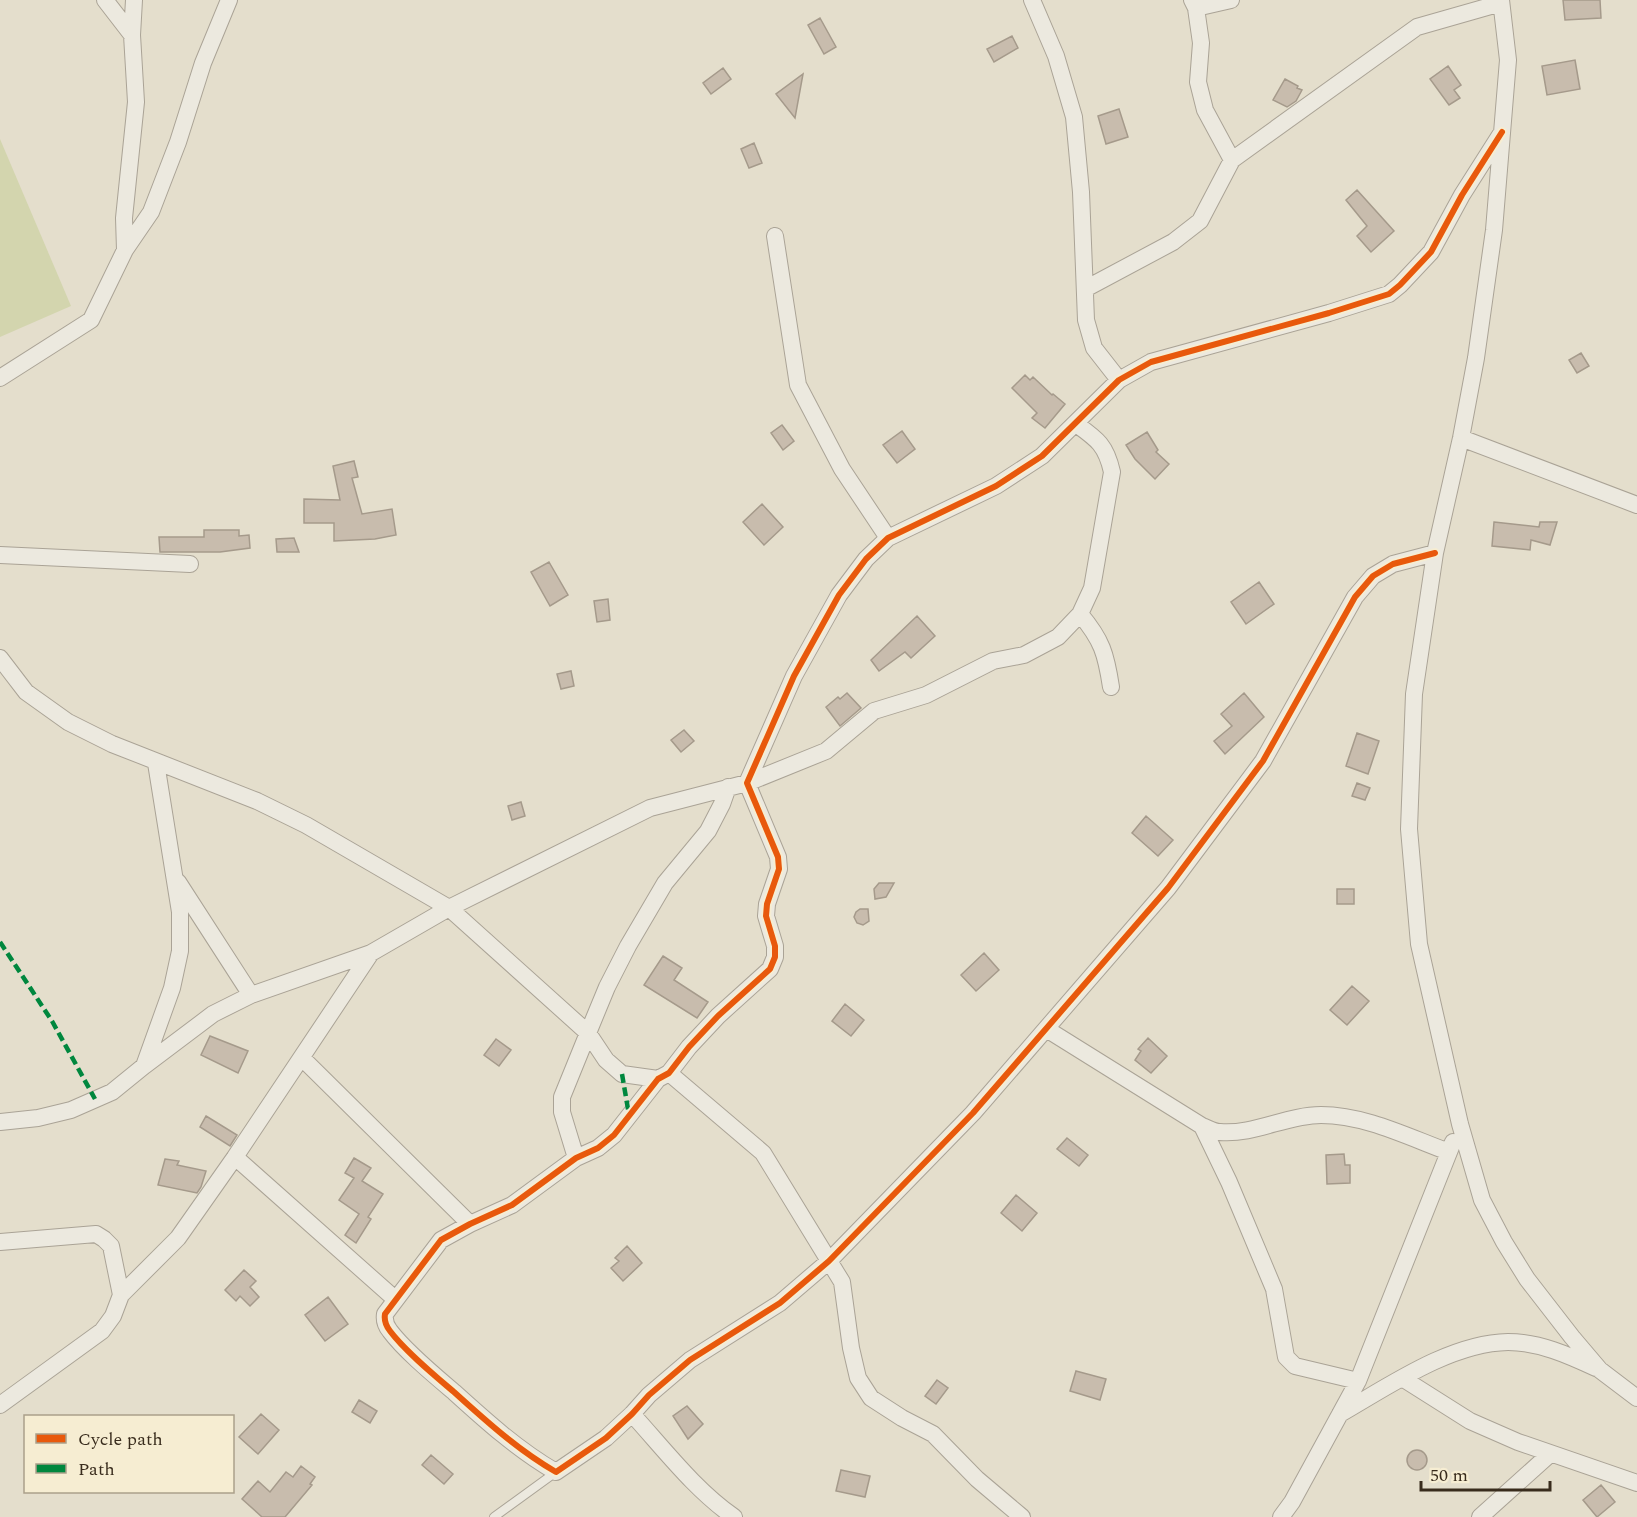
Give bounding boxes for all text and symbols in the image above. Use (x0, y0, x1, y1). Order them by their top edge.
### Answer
legend (24, 1415, 234, 1493)
text: Cycle path (78, 1426, 163, 1453)
scale bar (1421, 1454, 1550, 1492)
text: Path (78, 1456, 115, 1483)
text: 50 m (1430, 1462, 1468, 1489)

